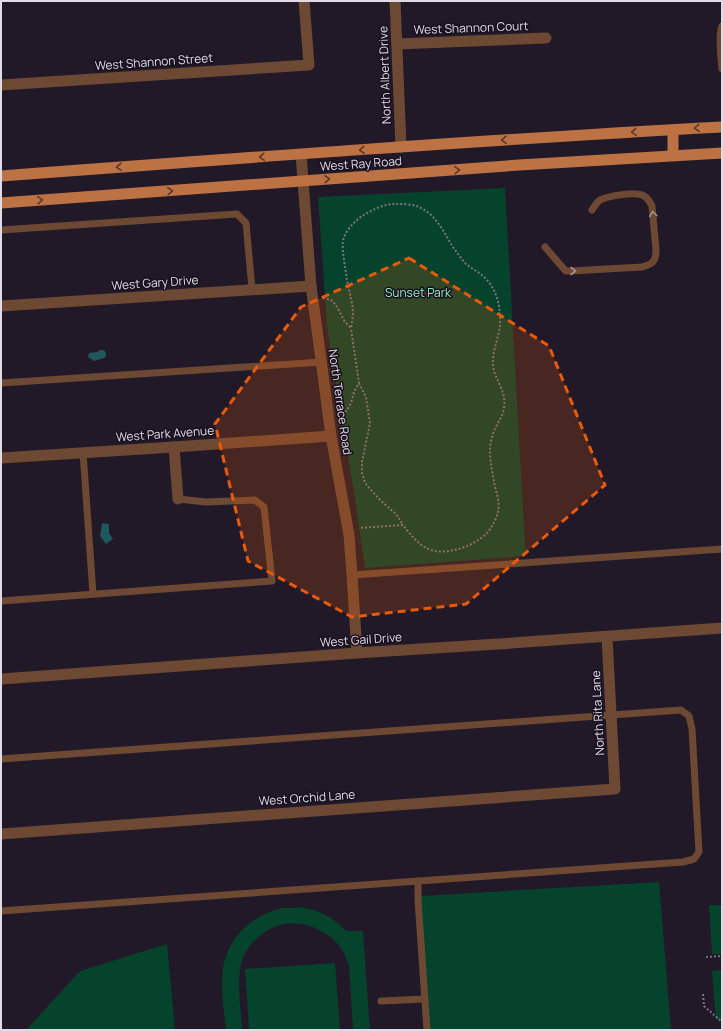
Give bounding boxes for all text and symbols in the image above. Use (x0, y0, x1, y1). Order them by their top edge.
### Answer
street label: West Shannon Court (413, 17, 529, 38)
street label: North Albert Drive (374, 26, 395, 124)
street label: West Shannon Street (94, 49, 214, 74)
one-way arrow (694, 124, 700, 133)
one-way arrow (631, 127, 637, 136)
one-way arrow (501, 136, 507, 145)
one-way arrow (359, 145, 365, 154)
one-way arrow (259, 152, 265, 161)
street label: West Ray Road (319, 152, 402, 175)
one-way arrow (116, 163, 122, 172)
one-way arrow (454, 165, 460, 174)
one-way arrow (324, 175, 330, 184)
one-way arrow (167, 186, 173, 195)
one-way arrow (37, 195, 43, 204)
one-way arrow (649, 211, 658, 217)
one-way arrow (570, 267, 576, 275)
street label: West Gary Drive (111, 271, 199, 294)
park label: Sunset Park (385, 284, 452, 301)
street label: North Terrace Road (325, 348, 356, 456)
street label: West Park Avenue (115, 422, 215, 445)
street label: West Gail Drive (319, 628, 403, 651)
street label: North Rita Lane (587, 670, 608, 756)
street label: West Orchid Lane (258, 786, 356, 809)

